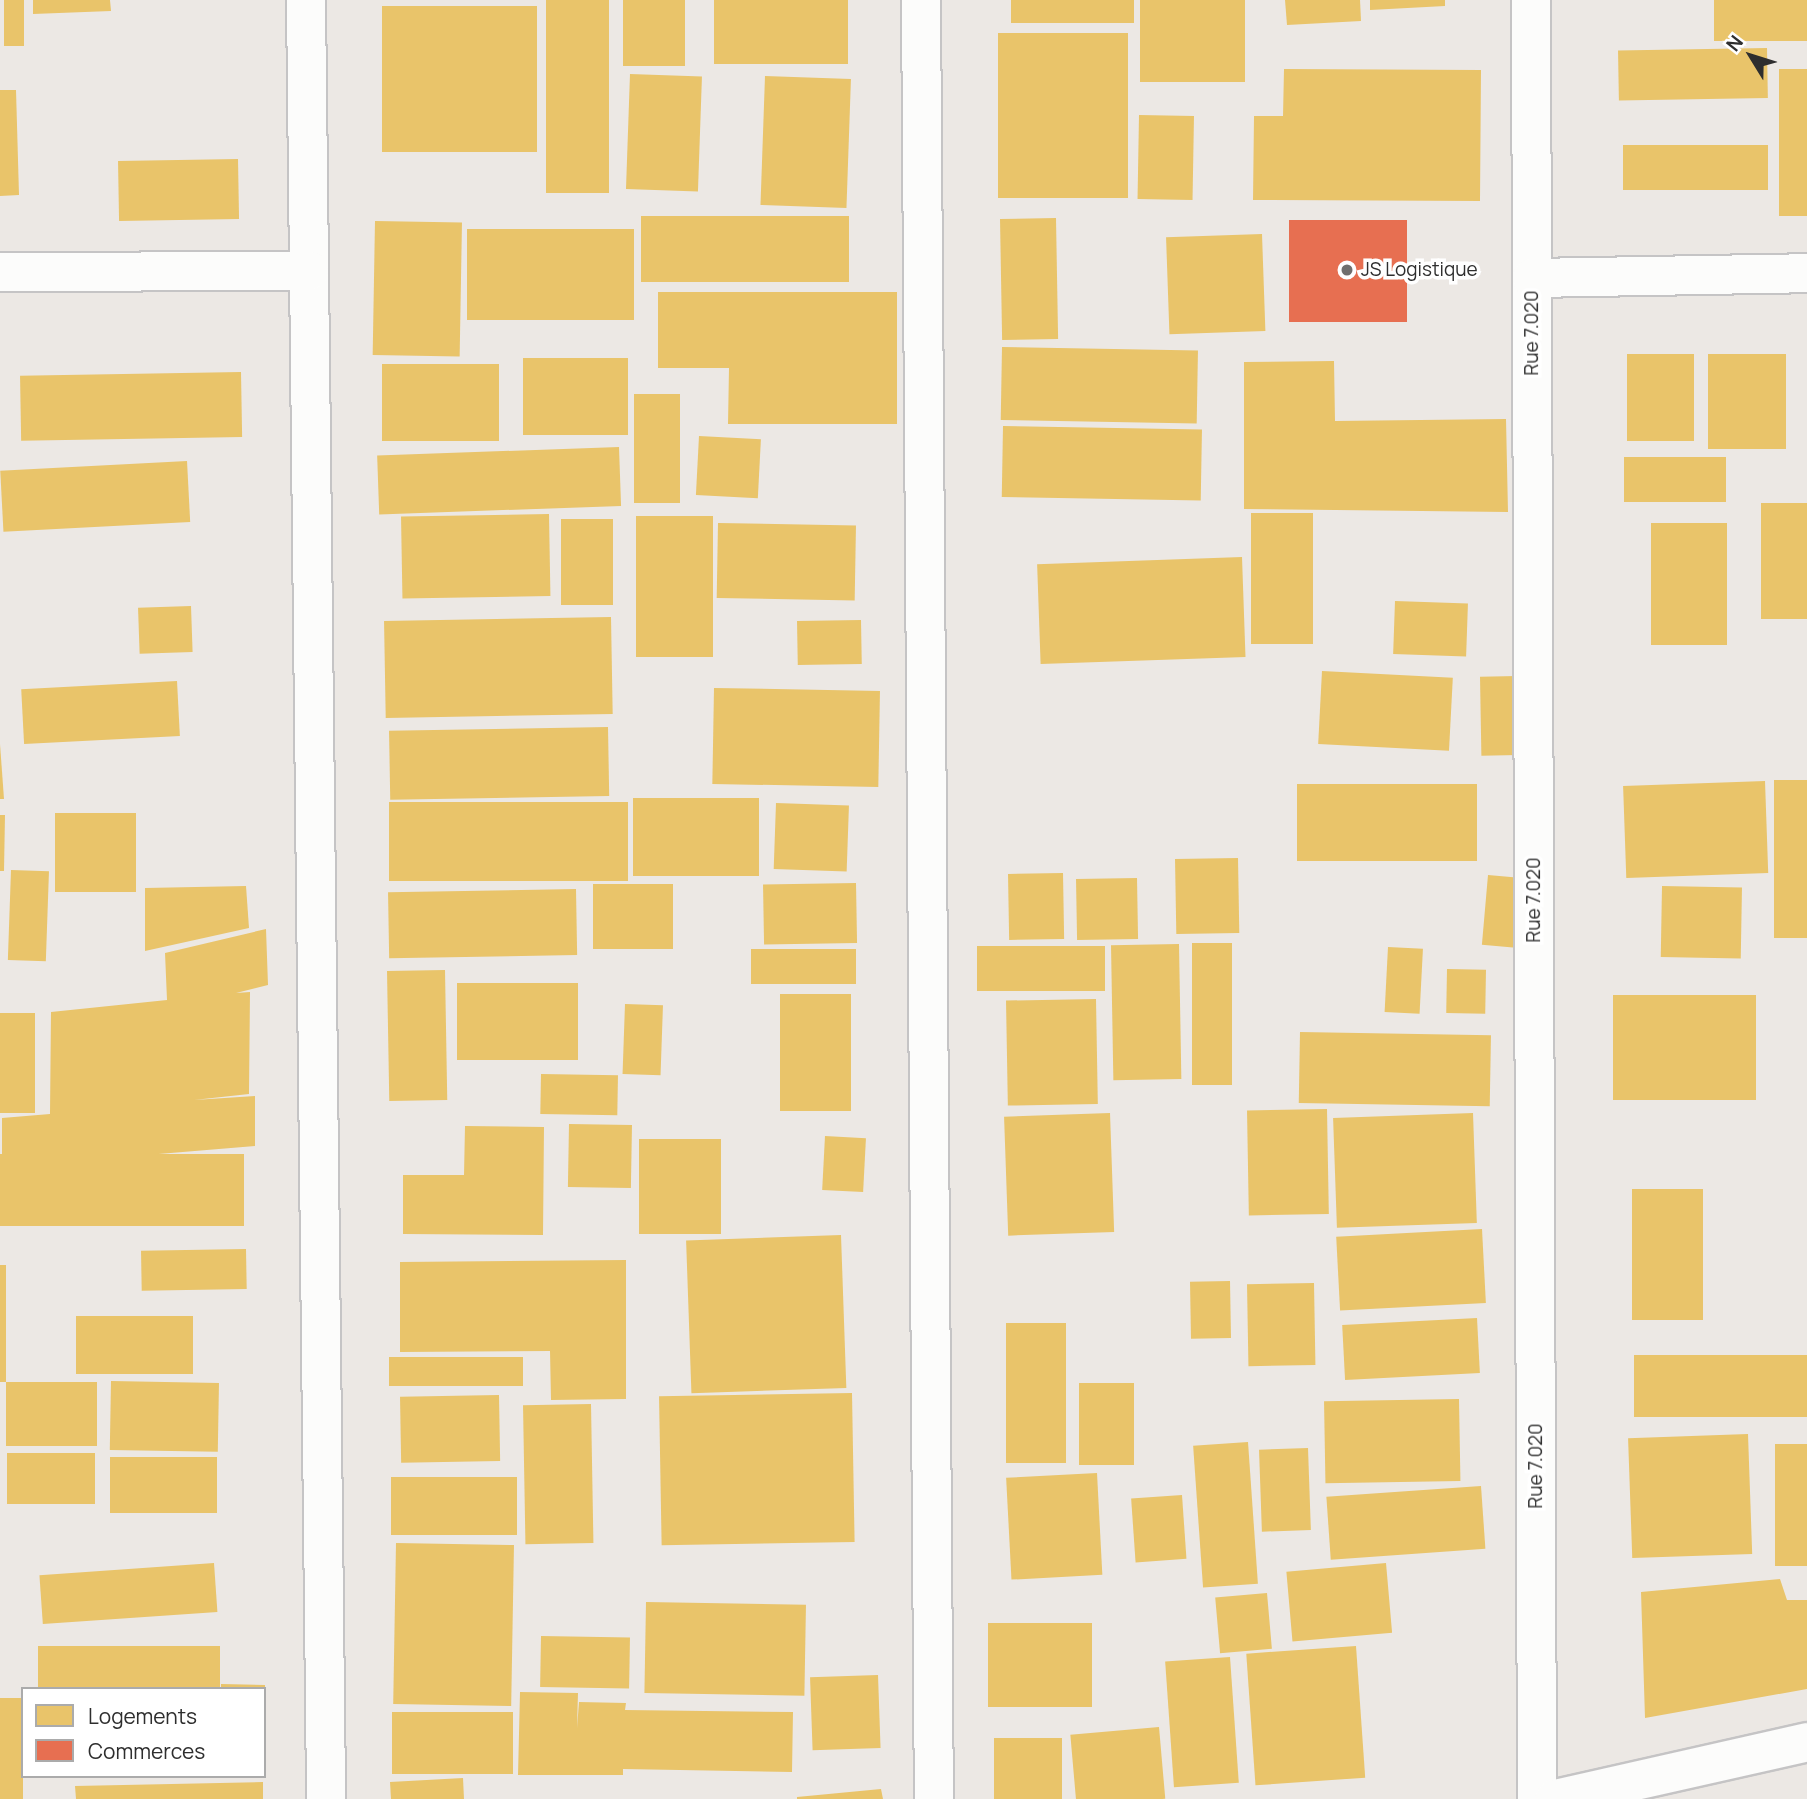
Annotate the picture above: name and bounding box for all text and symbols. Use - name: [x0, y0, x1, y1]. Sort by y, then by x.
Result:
- north arrow: [1716, 21, 1786, 91]
- text: N: [1720, 30, 1749, 56]
- place label: JS Logistique: [1361, 259, 1478, 281]
- marker: JS Logistique: [1339, 262, 1355, 278]
- street label: Rue 7.020: [1521, 290, 1543, 376]
- street label: Rue 7.020: [1523, 857, 1545, 943]
- street label: Rue 7.020: [1525, 1423, 1547, 1509]
- legend: [21, 1687, 266, 1778]
- text: Logements: [88, 1702, 197, 1730]
- text: Commerces: [88, 1737, 205, 1765]

